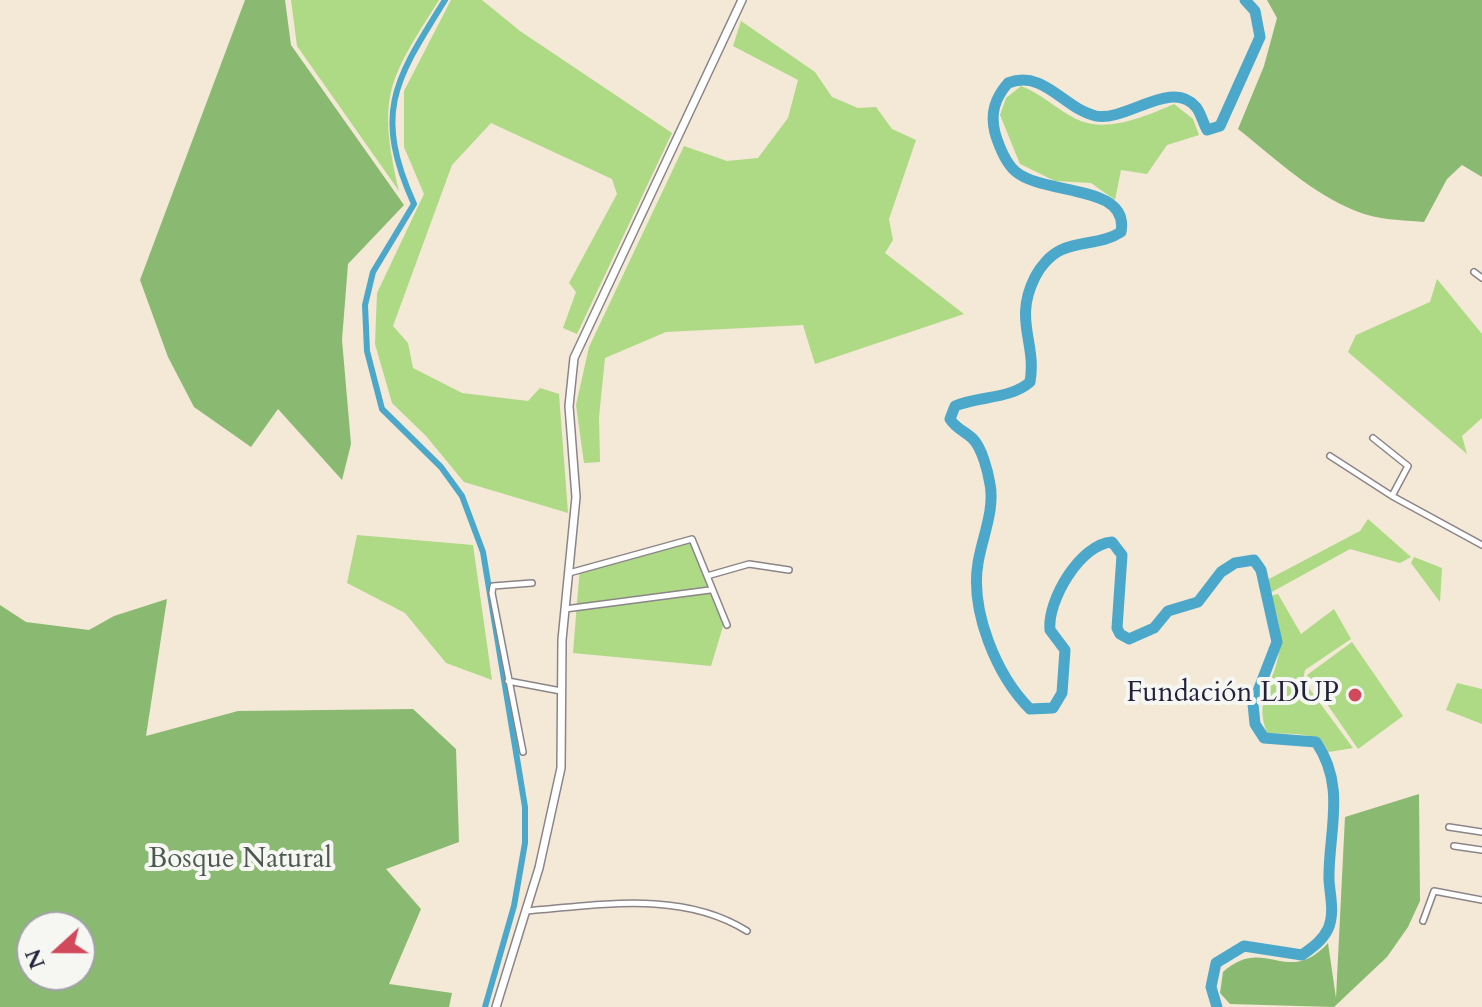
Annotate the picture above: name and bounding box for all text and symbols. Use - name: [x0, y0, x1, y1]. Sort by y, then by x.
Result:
- place label: Fundación LDUP: [1126, 678, 1339, 712]
- marker: Fundación LDUP: [1346, 686, 1364, 704]
- park label: Bosque Natural: [148, 844, 332, 878]
- north arrow: [16, 911, 96, 991]
- text: N: [18, 945, 53, 973]

